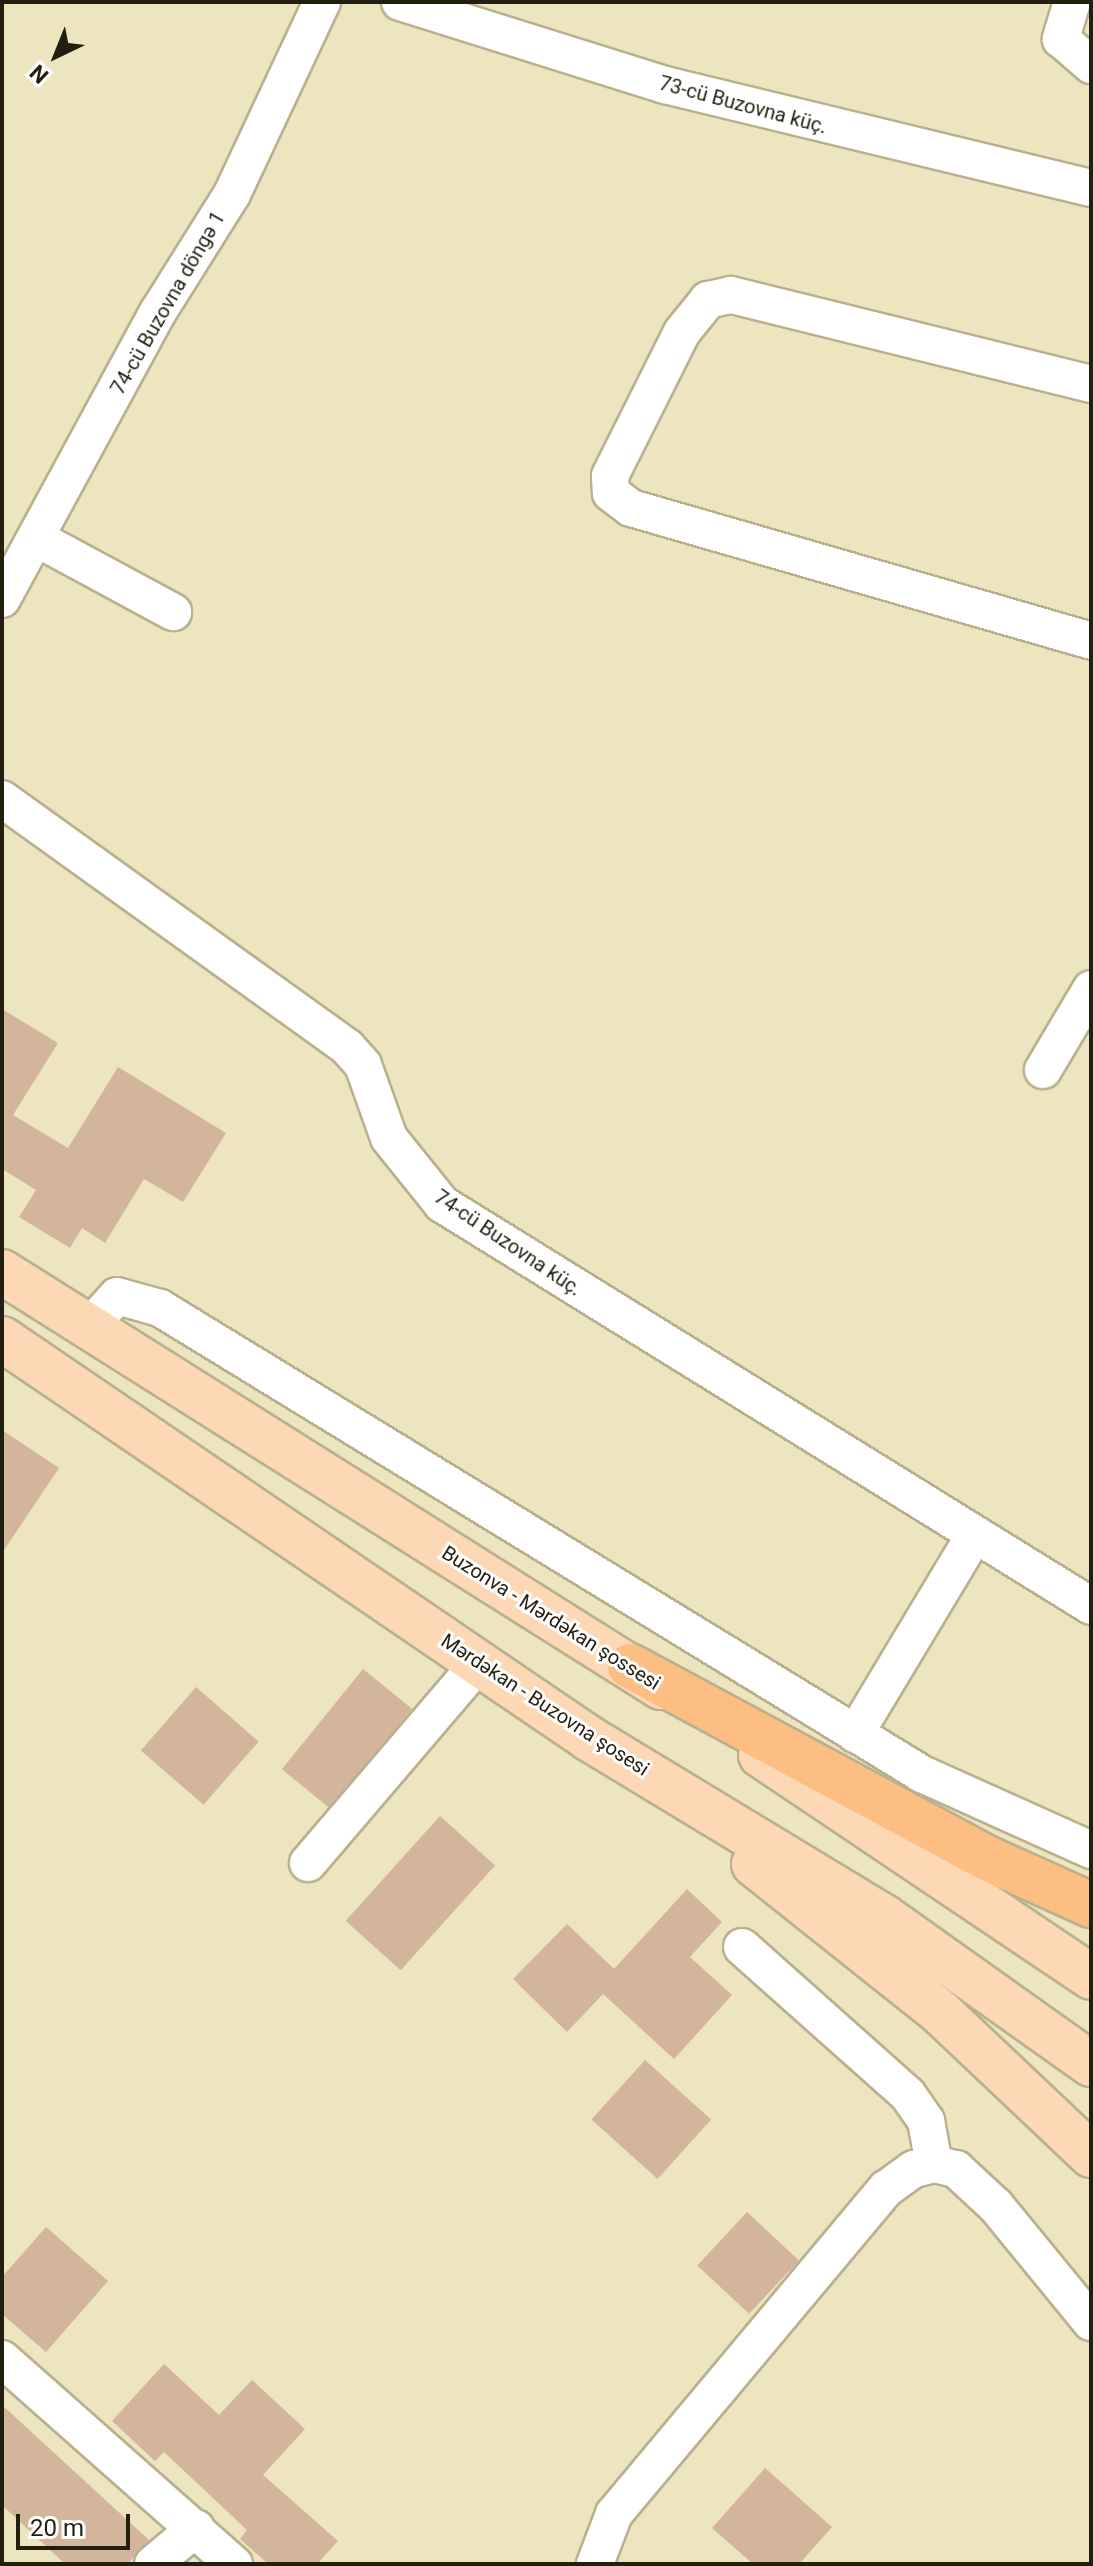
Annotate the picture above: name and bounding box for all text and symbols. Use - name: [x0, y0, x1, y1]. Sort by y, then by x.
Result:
- north arrow: [16, 16, 96, 96]
- text: N: [25, 59, 53, 88]
- street label: 73-cü Buzovna küç.: [657, 71, 829, 139]
- street label: 74-cü Buzovna döngə 1: [106, 207, 230, 399]
- street label: 74-cü Buzovna küç.: [430, 1185, 586, 1301]
- street label: Buzonva - Mərdəkan şossesi: [437, 1541, 665, 1695]
- street label: Mərdəkan - Buzovna şosesi: [437, 1629, 653, 1781]
- scale bar: [20, 2498, 134, 2548]
- text: 20 m: [30, 2514, 84, 2542]

